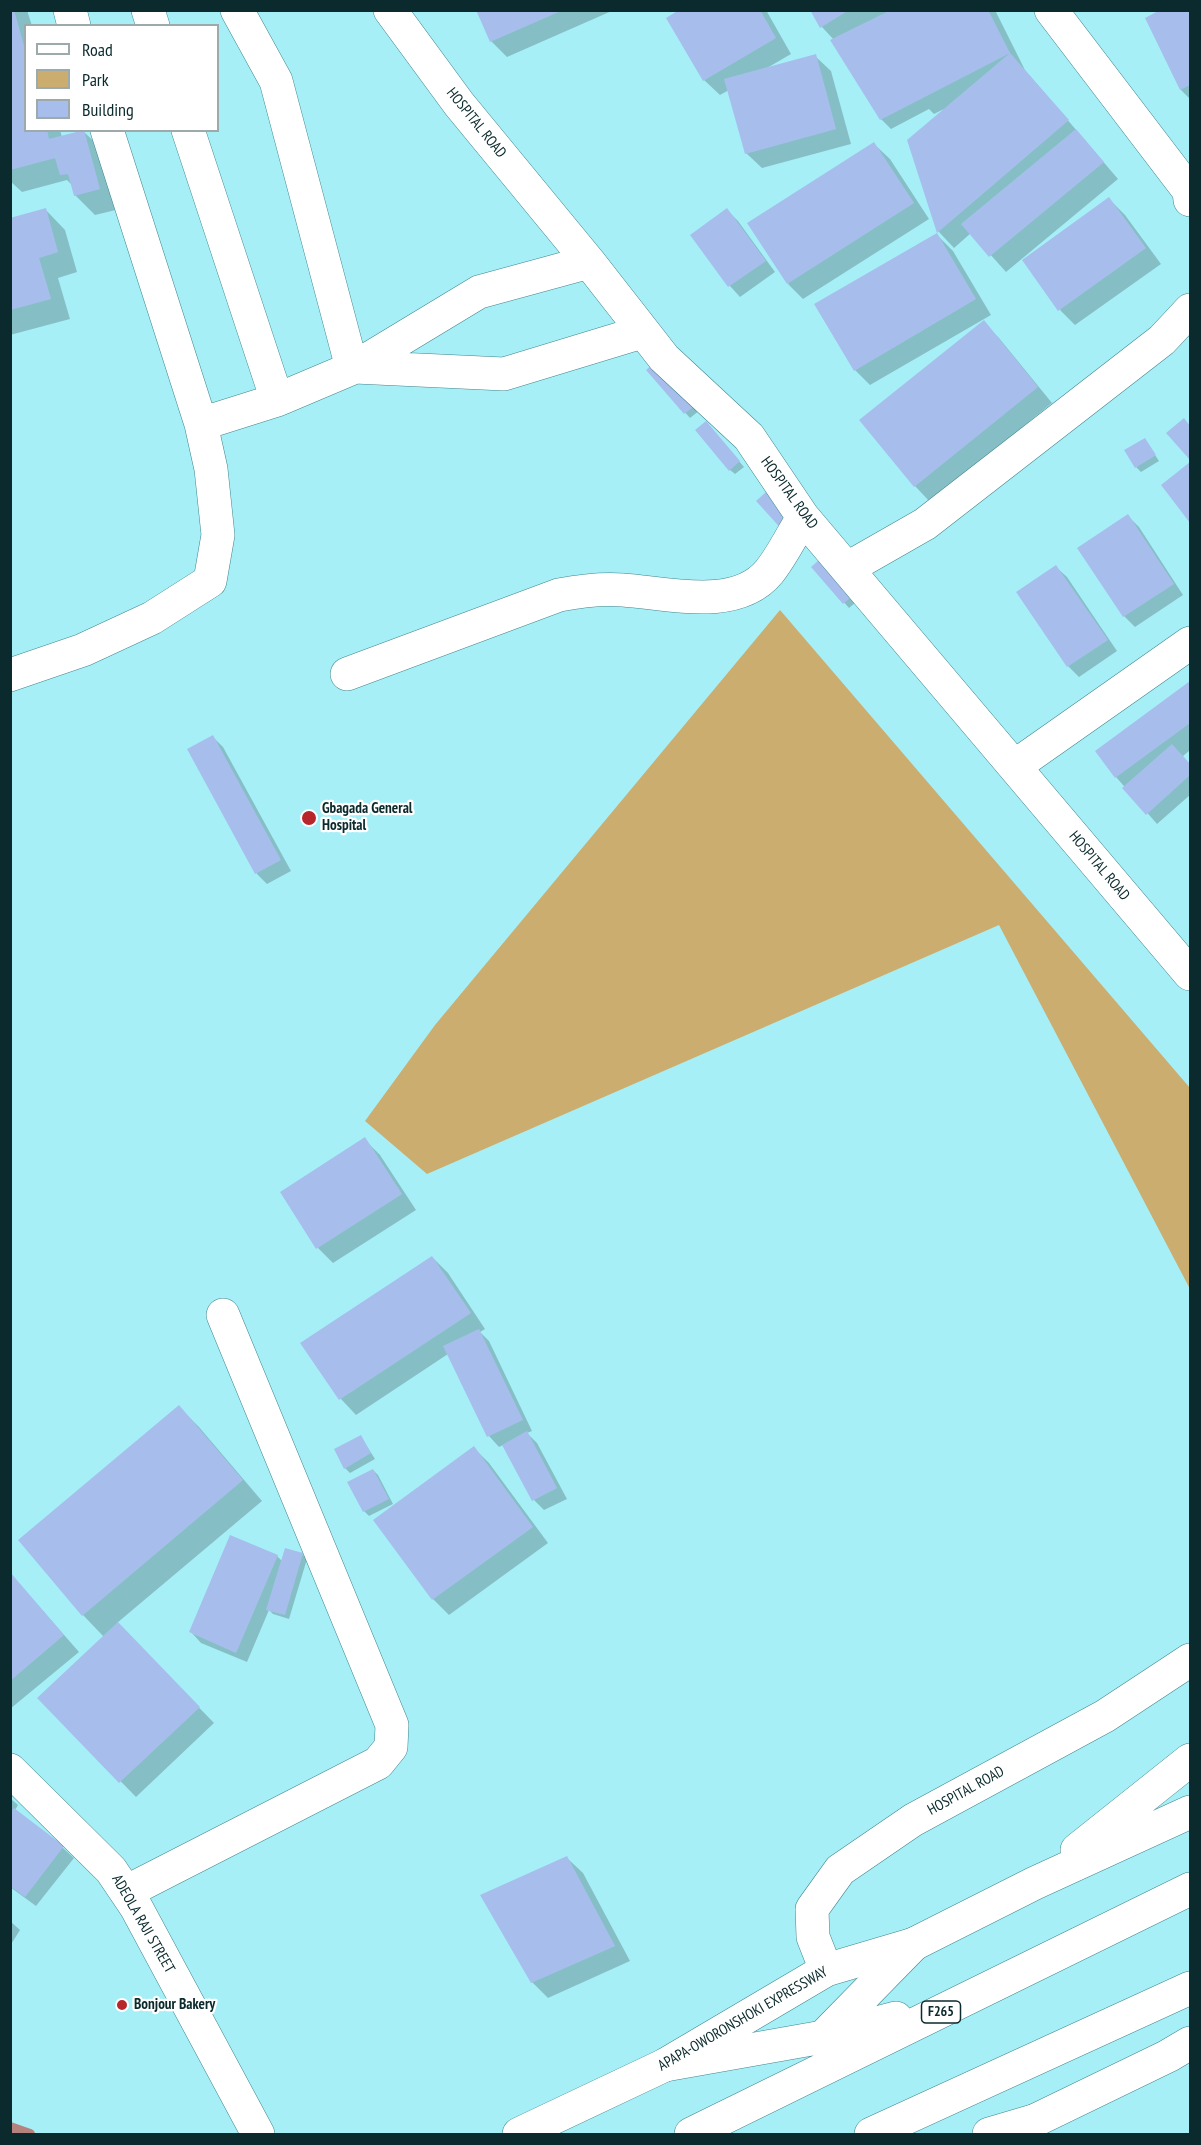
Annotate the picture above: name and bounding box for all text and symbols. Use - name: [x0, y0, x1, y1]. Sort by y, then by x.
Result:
- legend: [24, 24, 219, 132]
- text: Road: [82, 38, 113, 61]
- text: Park: [82, 68, 109, 91]
- street label: HOSPITAL ROAD: [442, 84, 510, 162]
- text: Building: [82, 98, 134, 121]
- street label: HOSPITAL ROAD: [757, 453, 821, 533]
- place label: Gbagada General Hospital: [322, 800, 412, 835]
- marker: Gbagada General Hospital: [300, 809, 318, 827]
- street label: HOSPITAL ROAD: [1065, 828, 1133, 904]
- street label: HOSPITAL ROAD: [924, 1763, 1008, 1819]
- street label: ADEOLA RAJI STREET: [108, 1872, 178, 1976]
- street label: APAPA-OWORONSHOKI EXPRESSWAY: [655, 1963, 831, 2075]
- place label: Bonjour Bakery: [134, 1996, 215, 2014]
- marker: Bonjour Bakery: [115, 1998, 129, 2012]
- road number: F265: [922, 2001, 960, 2023]

